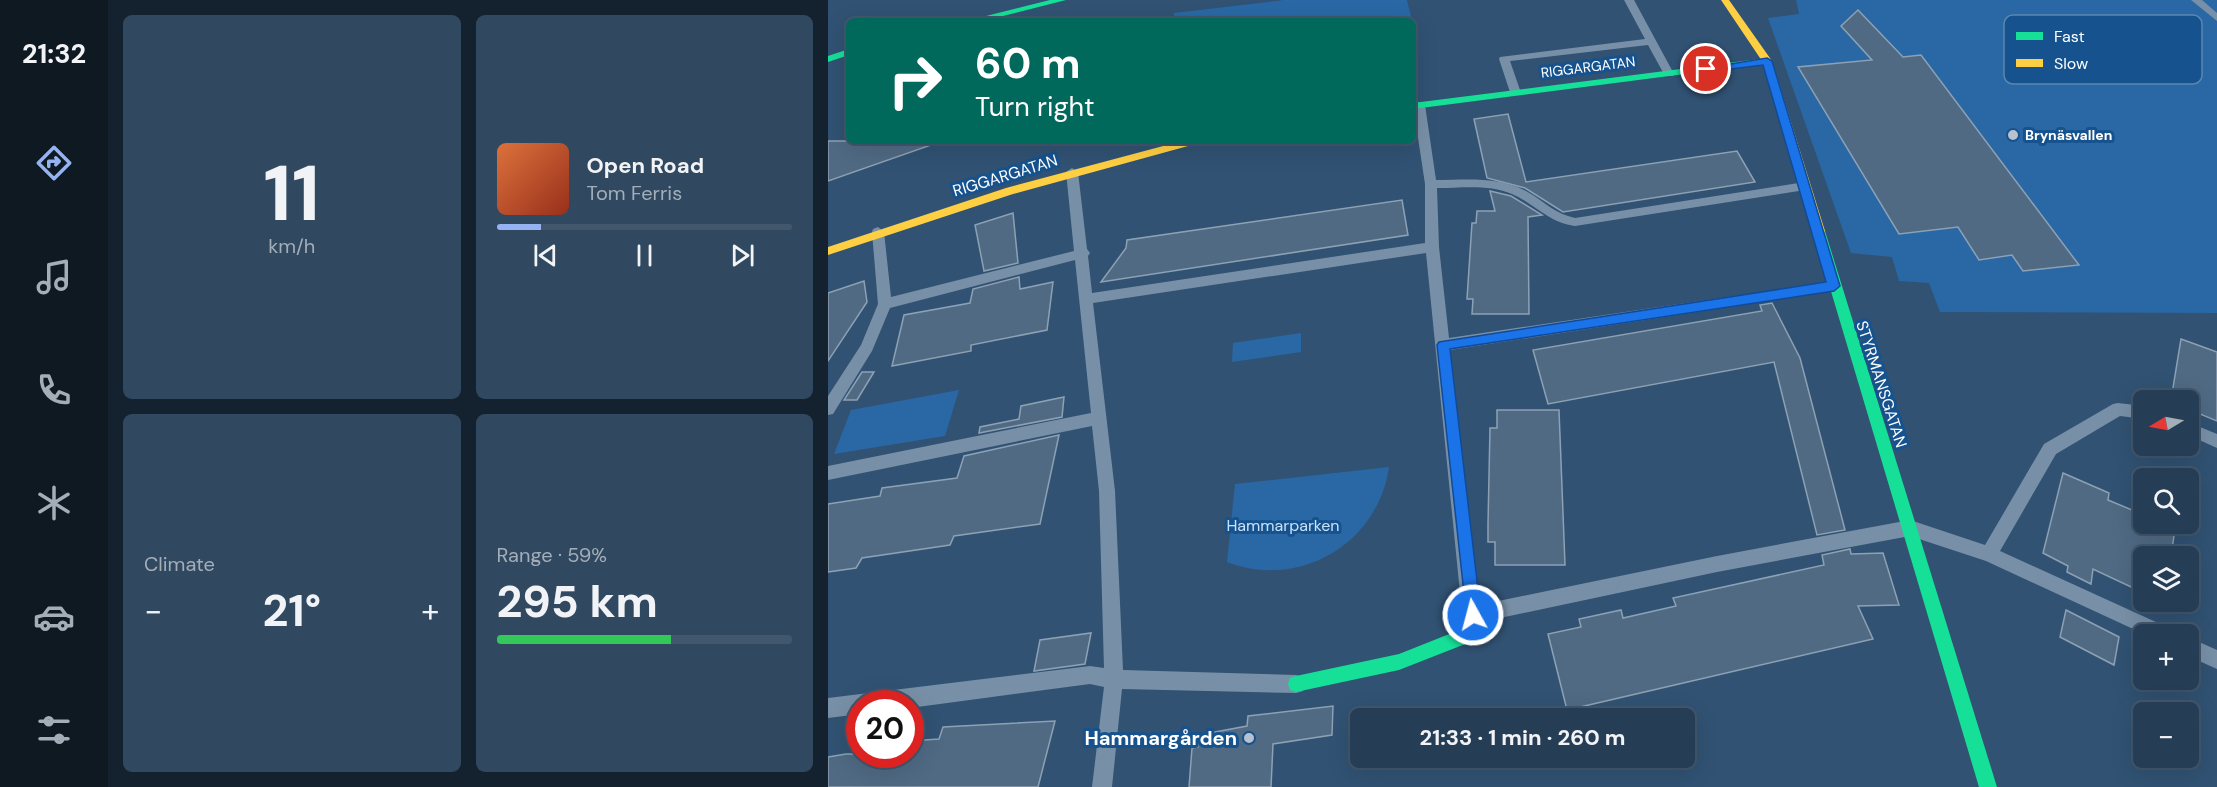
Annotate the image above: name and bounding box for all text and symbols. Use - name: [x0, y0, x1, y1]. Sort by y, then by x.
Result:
- legend: [2004, 15, 2202, 84]
- text: Fast: [2054, 26, 2085, 47]
- text: 21:32: [22, 36, 86, 71]
- text: 60 m: [975, 36, 1081, 91]
- icon: right: [876, 42, 954, 120]
- pin: [1680, 43, 1731, 94]
- street label: RIGGARGATAN: [1540, 52, 1636, 82]
- icon: arrive: [1689, 52, 1722, 85]
- text: Slow: [2054, 53, 2088, 74]
- text: Turn right: [975, 89, 1095, 124]
- place label: Brynäsvallen: [2025, 126, 2112, 144]
- marker: Brynäsvallen: [2006, 128, 2020, 142]
- icon: directions: [33, 142, 75, 184]
- text: 11: [263, 143, 320, 244]
- street label: RIGGARGATAN: [950, 150, 1060, 201]
- text: Open Road: [587, 151, 704, 180]
- text: Tom Ferris: [587, 180, 682, 206]
- text: km/h: [268, 233, 315, 259]
- icon: previous: [529, 239, 562, 272]
- icon: pause: [628, 239, 661, 272]
- icon: next: [726, 239, 759, 272]
- icon: music: [33, 256, 75, 298]
- street label: STYRMANSGATAN: [1851, 318, 1912, 450]
- icon: phone: [33, 369, 75, 411]
- north arrow: [2133, 390, 2199, 456]
- map controls: [2133, 390, 2199, 768]
- button: search: [2133, 468, 2199, 534]
- icon: climate: [33, 482, 75, 524]
- park label: Hammarparken: [1226, 515, 1340, 536]
- text: Range · 59%: [497, 542, 607, 568]
- button: layers: [2133, 546, 2199, 612]
- text: Climate: [144, 551, 215, 577]
- text: 295 km: [497, 572, 658, 631]
- text: 21°: [262, 581, 321, 640]
- position arrow: [1441, 583, 1505, 647]
- text: −: [144, 589, 162, 632]
- text: +: [421, 589, 440, 632]
- icon: car: [33, 596, 75, 638]
- button: +: [2133, 624, 2199, 690]
- speed limit sign: 20: [846, 690, 924, 768]
- button: −: [2133, 702, 2199, 768]
- icon: filters: [33, 709, 75, 751]
- text: 21:33 · 1 min · 260 m: [1419, 723, 1626, 752]
- place label: Hammargården: [1085, 725, 1237, 751]
- marker: Hammargården: [1242, 731, 1256, 745]

